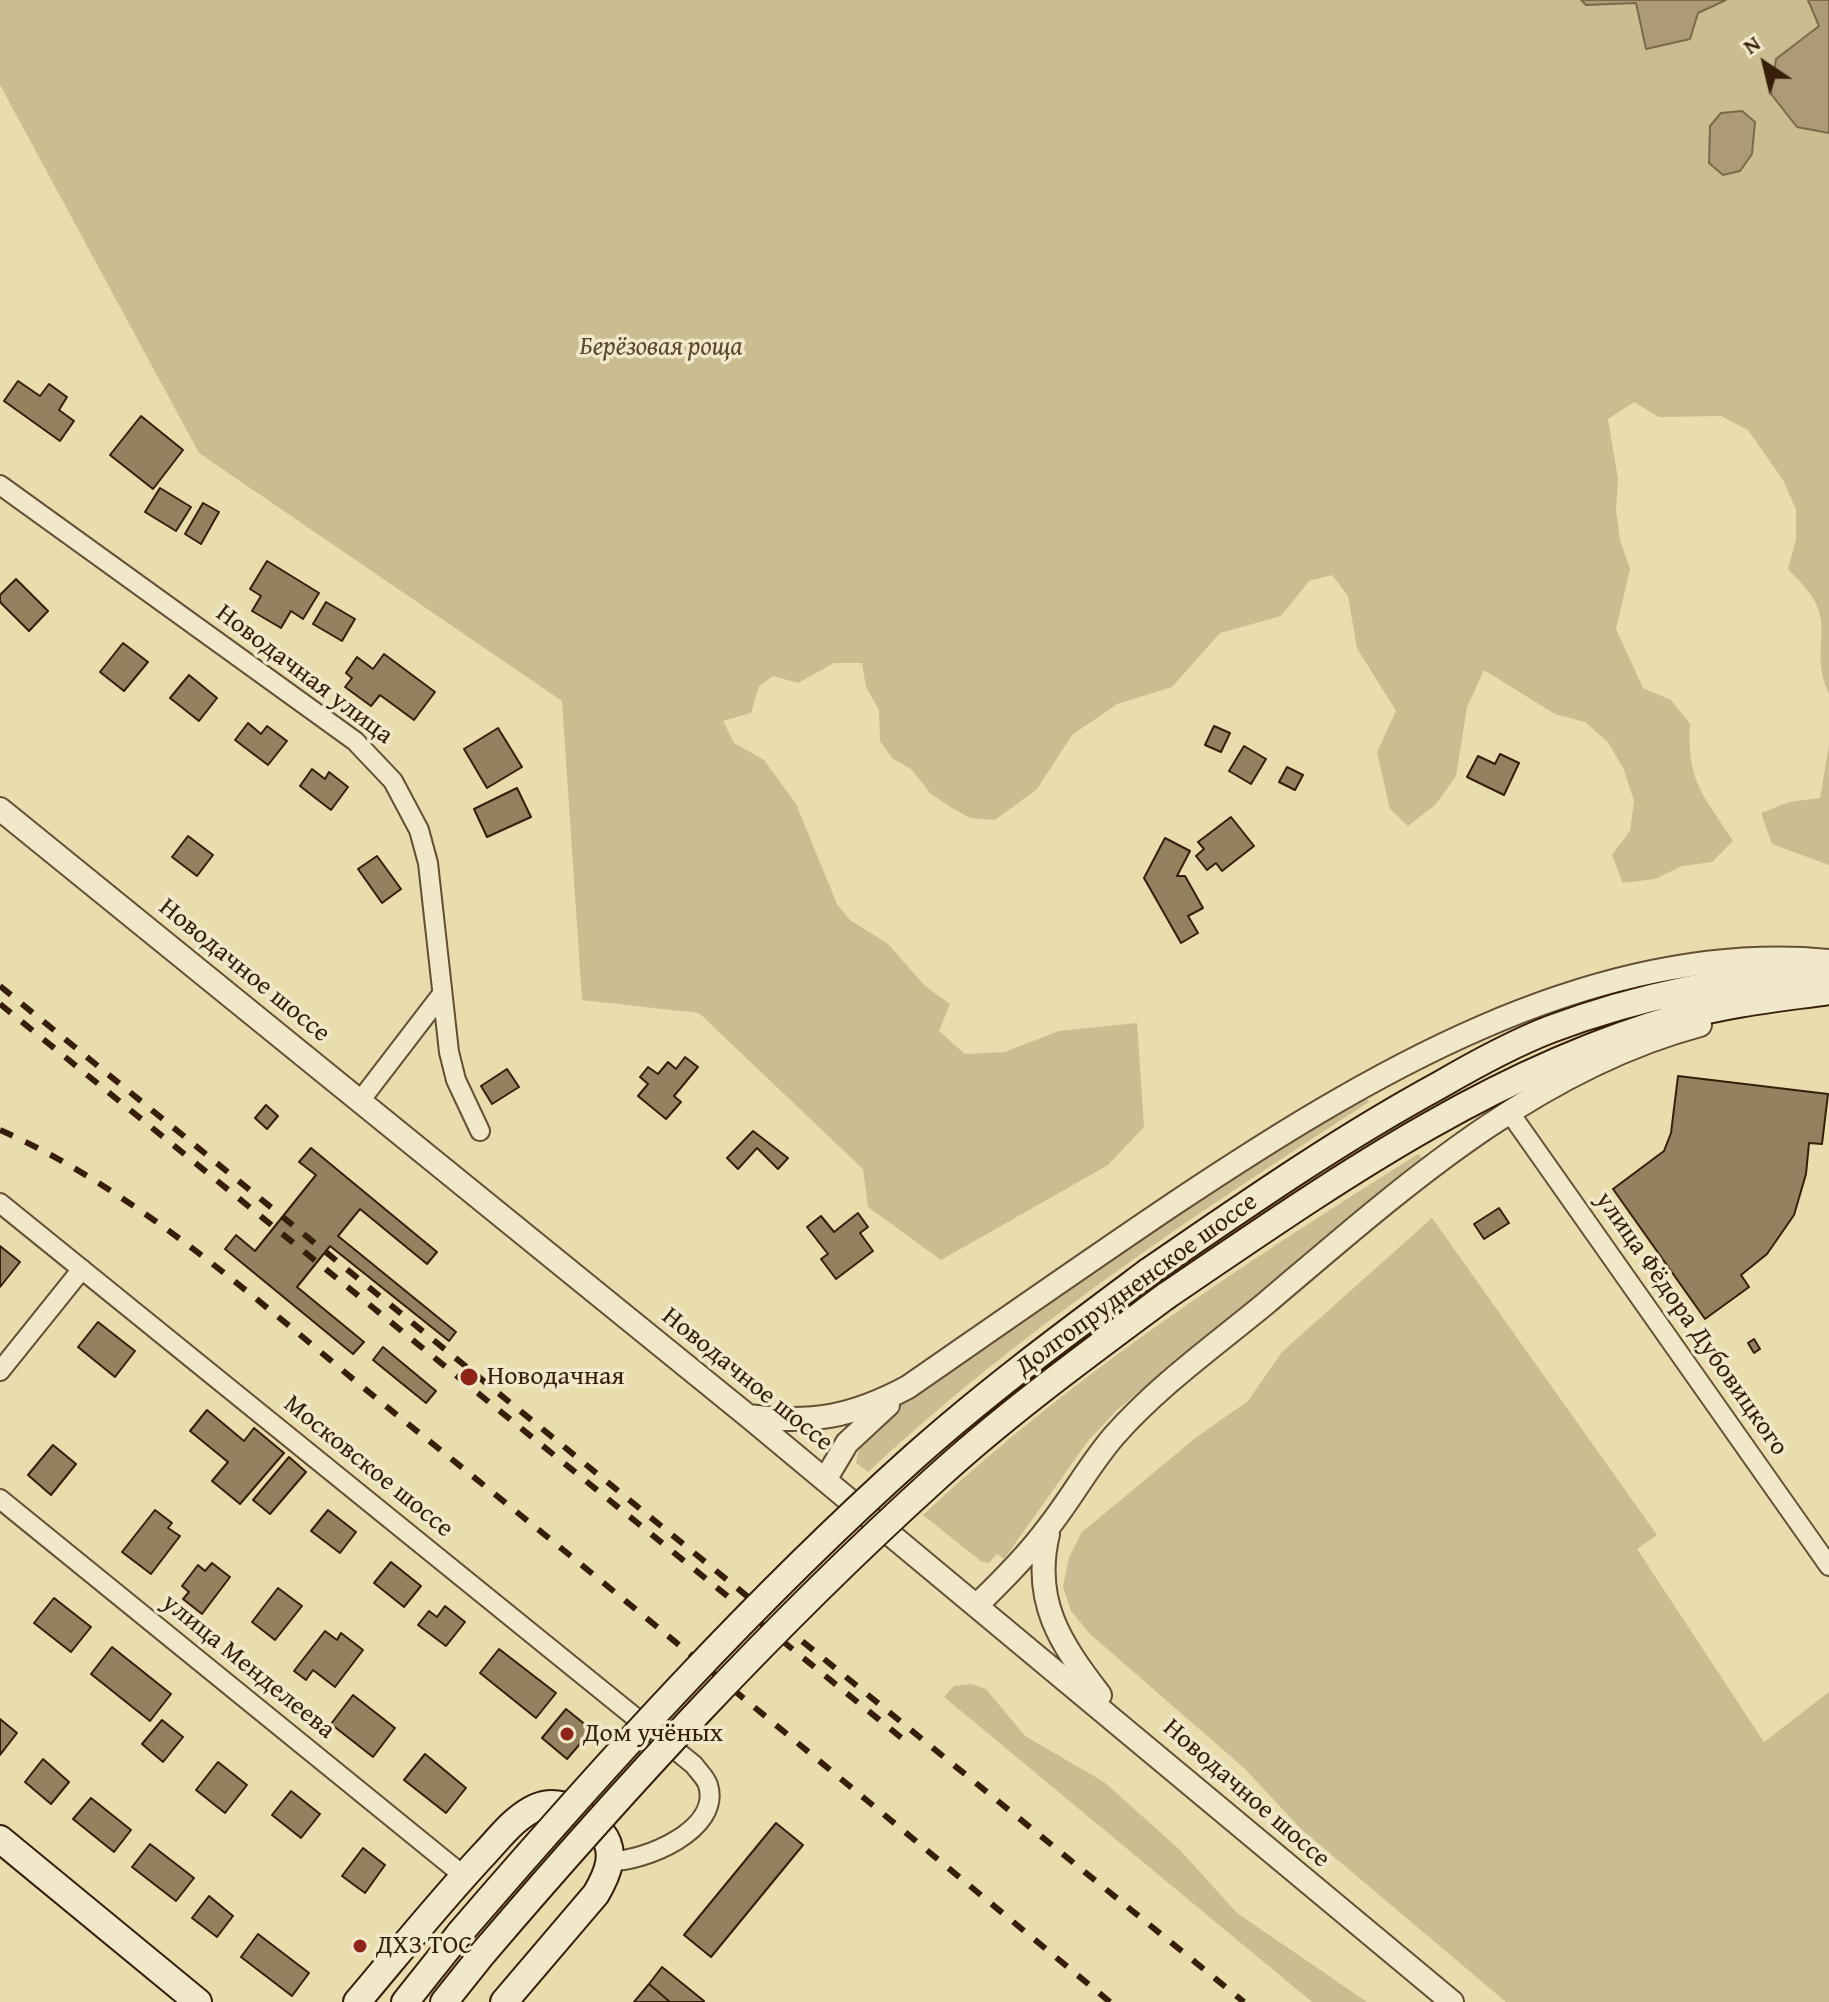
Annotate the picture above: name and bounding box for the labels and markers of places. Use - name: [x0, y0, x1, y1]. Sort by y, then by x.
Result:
- place label: Новодачная: [487, 1361, 625, 1393]
- marker: Новодачная: [458, 1366, 480, 1388]
- place label: Дом учёных: [583, 1718, 723, 1750]
- marker: Дом учёных: [558, 1725, 576, 1743]
- place label: ДХЗ ТОС: [376, 1930, 472, 1962]
- marker: ДХЗ ТОС: [351, 1937, 369, 1955]

